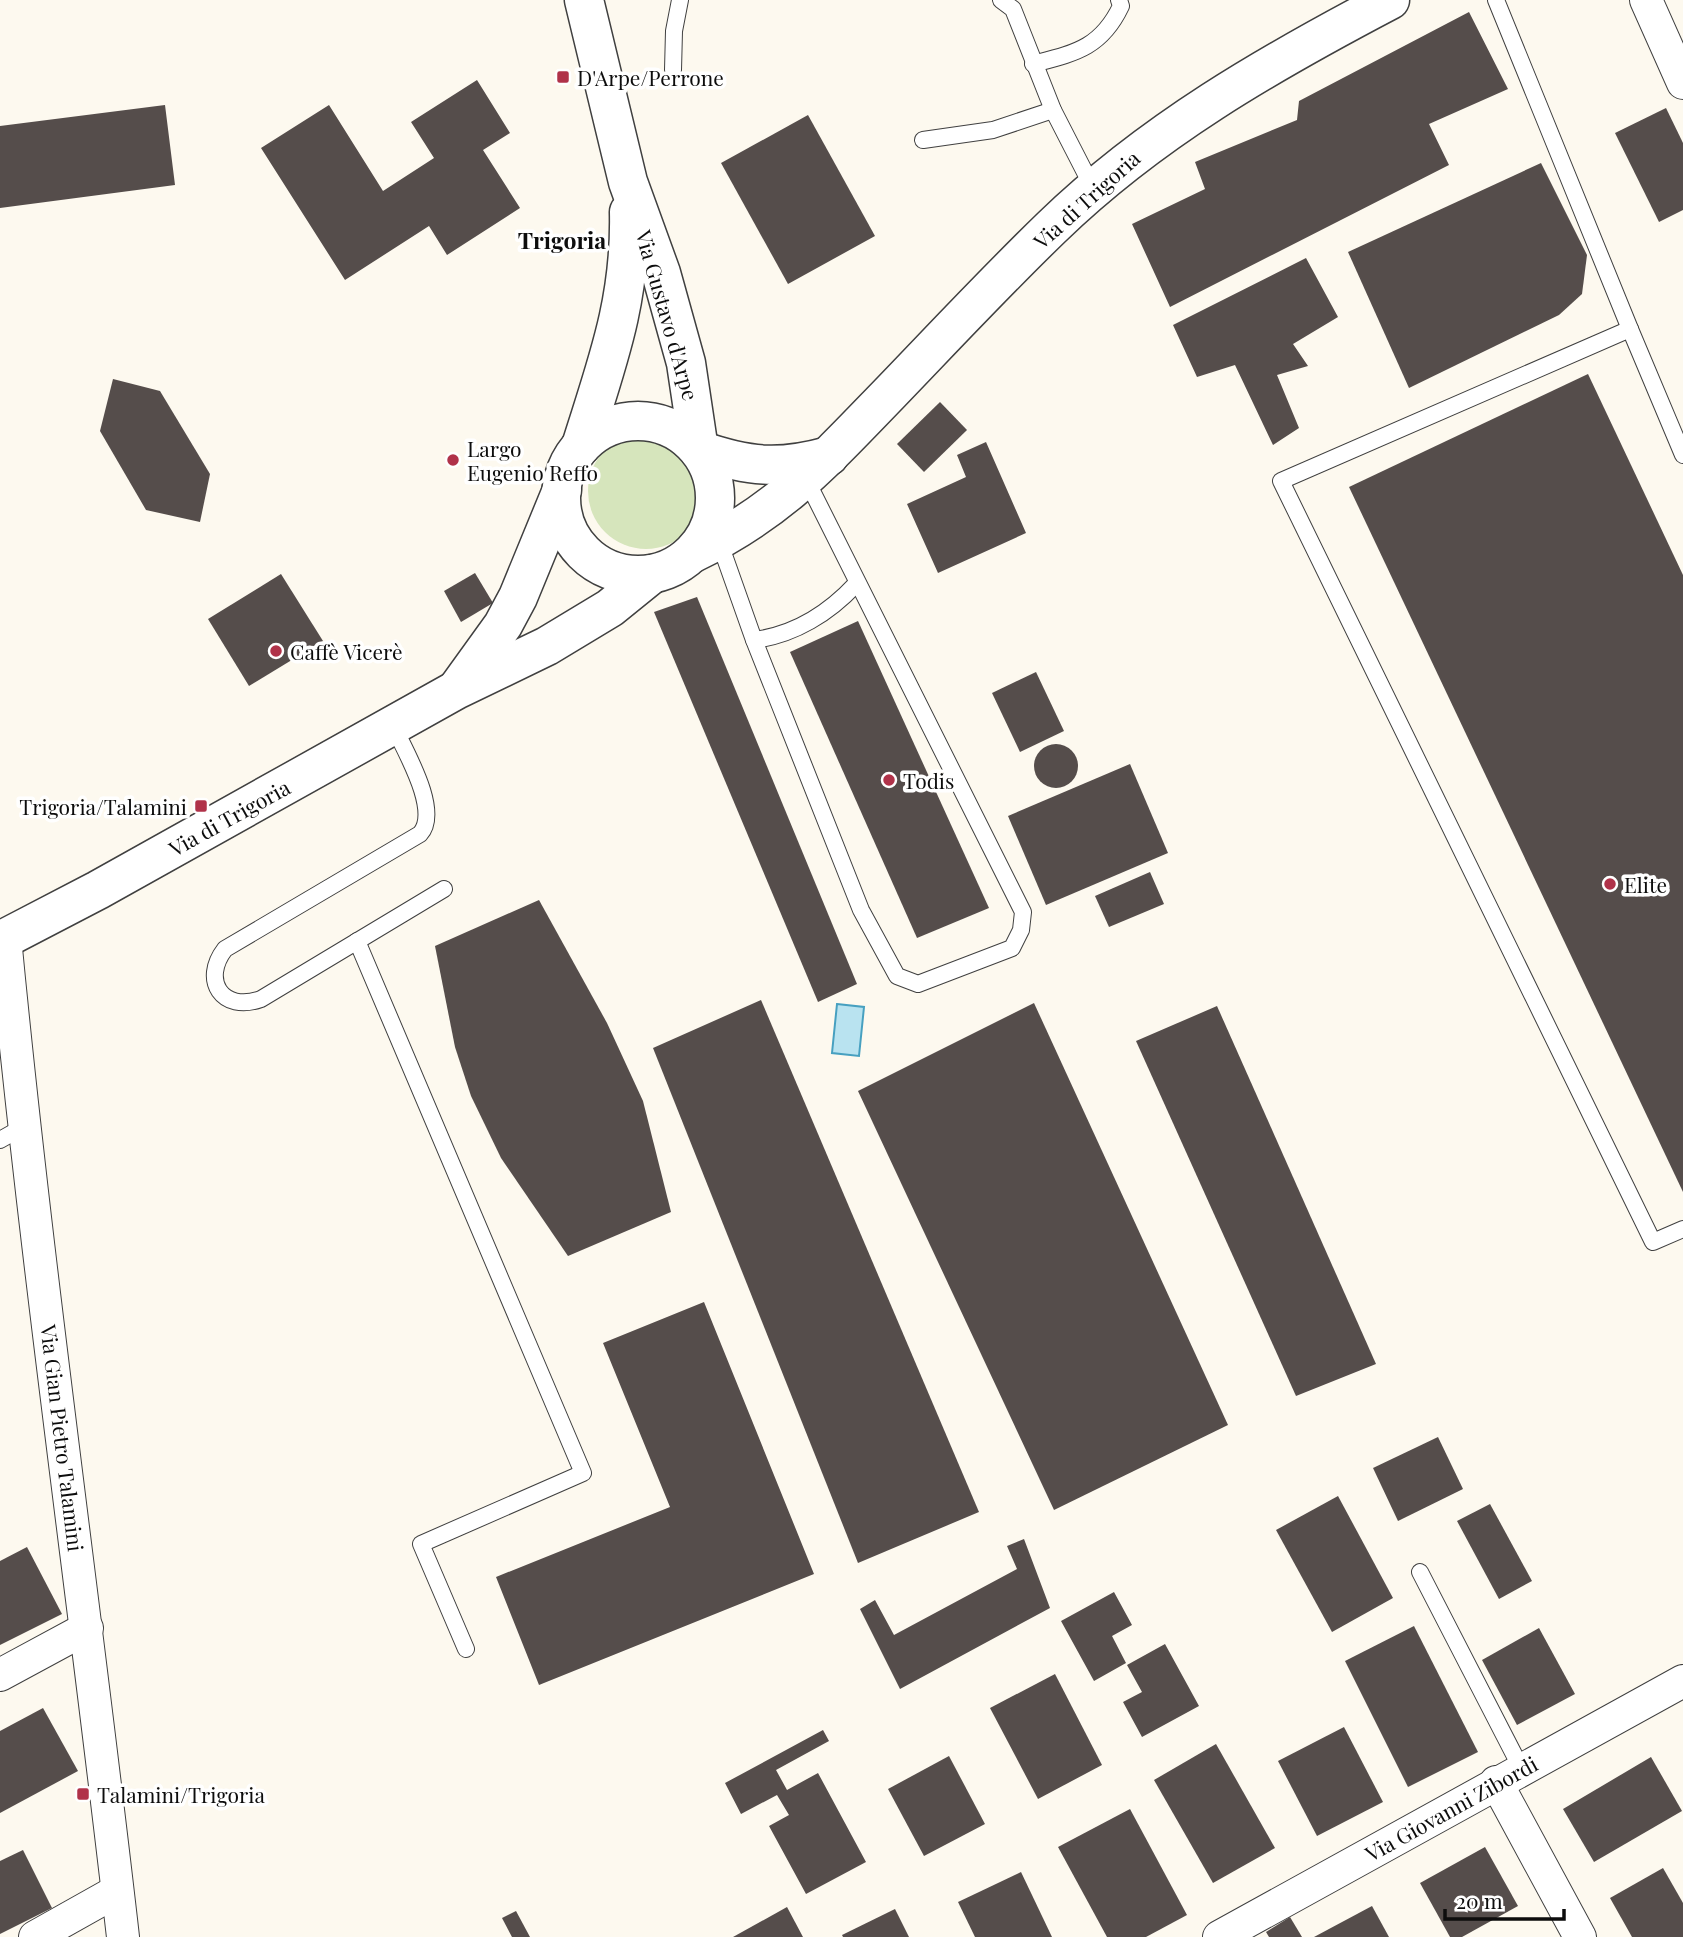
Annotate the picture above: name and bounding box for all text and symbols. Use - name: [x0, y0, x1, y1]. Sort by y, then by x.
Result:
- place label: D'Arpe/Perrone: [577, 63, 724, 91]
- marker: D'Arpe/Perrone: [555, 69, 571, 85]
- street label: Via di Trigoria: [1026, 143, 1146, 255]
- district label: Trigoria: [518, 224, 606, 255]
- street label: Via Gustavo d'Arpe: [630, 226, 706, 403]
- place label: Largo Eugenio Reffo: [467, 434, 598, 486]
- marker: Largo Eugenio Reffo: [445, 452, 461, 468]
- place label: Caffè Vicerè: [290, 637, 403, 665]
- marker: Caffè Vicerè: [268, 643, 284, 659]
- place label: Todis: [903, 766, 954, 794]
- street label: Via di Trigoria: [163, 772, 295, 862]
- marker: Todis: [881, 772, 897, 788]
- place label: Trigoria/Talamini: [19, 792, 187, 820]
- marker: Trigoria/Talamini: [193, 798, 209, 814]
- place label: Elite: [1624, 870, 1667, 898]
- marker: Elite: [1602, 876, 1618, 892]
- street label: Via Gian Pietro Talamini: [35, 1322, 91, 1553]
- street label: Via Giovanni Zibordi: [1359, 1749, 1542, 1867]
- place label: Talamini/Trigoria: [97, 1780, 265, 1808]
- marker: Talamini/Trigoria: [75, 1786, 91, 1802]
- scale bar: [1445, 1878, 1564, 1922]
- text: 20 m: [1456, 1886, 1503, 1914]

